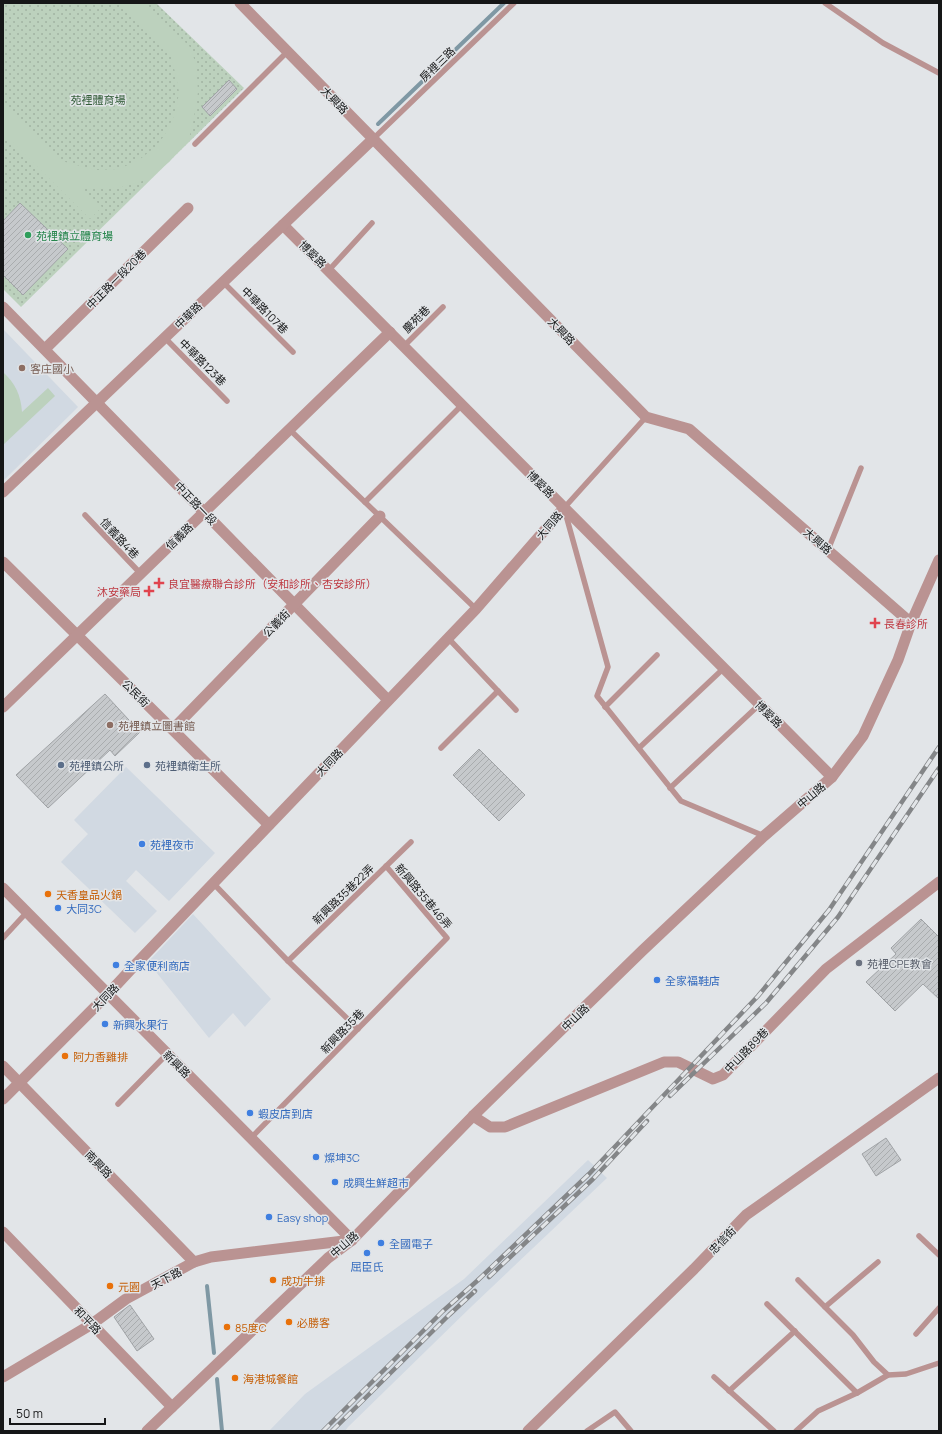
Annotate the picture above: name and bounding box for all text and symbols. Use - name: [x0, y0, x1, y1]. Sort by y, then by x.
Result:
- street label: 房裡三路: [416, 43, 458, 85]
- street label: 大興路: [318, 83, 352, 117]
- park label: 苑裡體育場: [71, 92, 126, 107]
- place label: 苑裡鎮立體育場: [36, 228, 113, 243]
- marker: 苑裡鎮立體育場: [23, 230, 33, 240]
- street label: 博愛路: [296, 237, 330, 271]
- street label: 中正路一段20巷: [83, 246, 149, 312]
- street label: 中華路107巷: [238, 283, 292, 337]
- street label: 中華路: [171, 298, 205, 332]
- street label: 慶苑巷: [399, 302, 433, 336]
- street label: 大興路: [545, 314, 579, 348]
- street label: 中華路123巷: [176, 335, 230, 389]
- place label: 客庄國小: [30, 361, 74, 376]
- marker: 客庄國小: [17, 363, 27, 373]
- street label: 博愛路: [524, 467, 558, 501]
- street label: 中正路一段: [172, 478, 220, 528]
- street label: 大同路: [533, 508, 565, 542]
- street label: 信義路4巷: [97, 514, 143, 562]
- street label: 信義路: [162, 519, 196, 553]
- street label: 大興路: [801, 525, 835, 557]
- place label: 良宜醫療聯合診所（安和診所、杏安診所）: [168, 576, 377, 591]
- marker: 良宜醫療聯合診所（安和診所、杏安診所）: [153, 577, 165, 589]
- place label: 沐安藥局: [97, 584, 141, 599]
- marker: 沐安藥局: [144, 586, 154, 596]
- street label: 公義街: [259, 606, 293, 640]
- place label: 長春診所: [884, 616, 928, 631]
- marker: 長春診所: [869, 617, 881, 629]
- street label: 公民街: [119, 676, 153, 710]
- street label: 博愛路: [752, 697, 786, 731]
- place label: 苑裡鎮立圖書館: [118, 718, 195, 733]
- marker: 苑裡鎮立圖書館: [105, 720, 115, 730]
- street label: 大同路: [312, 745, 346, 779]
- place label: 苑裡鎮公所: [69, 758, 124, 773]
- place label: 苑裡鎮衛生所: [155, 758, 221, 773]
- marker: 苑裡鎮公所: [56, 760, 66, 770]
- marker: 苑裡鎮衛生所: [142, 760, 152, 770]
- street label: 中山路: [794, 779, 828, 811]
- place label: 苑裡夜市: [150, 837, 194, 852]
- marker: 苑裡夜市: [137, 839, 147, 849]
- street label: 新興路35巷46弄: [392, 860, 456, 932]
- street label: 新興路35巷22弄: [309, 861, 377, 927]
- place label: 天香皇品火鍋: [56, 887, 122, 902]
- marker: 天香皇品火鍋: [43, 889, 53, 899]
- place label: 大同3C: [66, 901, 102, 916]
- marker: 大同3C: [53, 903, 63, 913]
- place label: 苑裡CPE教會: [867, 956, 932, 971]
- place label: 全家便利商店: [124, 958, 190, 973]
- marker: 苑裡CPE教會: [854, 958, 864, 968]
- marker: 全家便利商店: [111, 960, 121, 970]
- place label: 全家福鞋店: [665, 973, 720, 988]
- marker: 全家福鞋店: [652, 975, 662, 985]
- street label: 大同路: [88, 980, 122, 1014]
- street label: 中山路: [558, 1000, 592, 1034]
- street label: 新興路35巷: [317, 1005, 367, 1057]
- place label: 新興水果行: [113, 1017, 168, 1032]
- marker: 新興水果行: [100, 1019, 110, 1029]
- street label: 中山路89巷: [721, 1024, 771, 1076]
- street label: 新興路: [160, 1047, 194, 1081]
- place label: 阿力香雞排: [73, 1049, 128, 1064]
- marker: 阿力香雞排: [60, 1051, 70, 1061]
- place label: 蝦皮店到店: [258, 1106, 313, 1121]
- marker: 蝦皮店到店: [245, 1108, 255, 1118]
- street label: 南興路: [82, 1147, 116, 1181]
- place label: 燦坤3C: [324, 1150, 360, 1165]
- marker: 燦坤3C: [311, 1152, 321, 1162]
- place label: 成興生鮮超市: [343, 1175, 409, 1190]
- marker: 成興生鮮超市: [330, 1177, 340, 1187]
- place label: Easy shop: [277, 1210, 329, 1225]
- marker: Easy shop: [264, 1212, 274, 1222]
- street label: 忠信街: [705, 1223, 739, 1257]
- street label: 中山路: [327, 1228, 361, 1260]
- place label: 全國電子: [389, 1236, 433, 1251]
- marker: 全國電子: [376, 1238, 386, 1248]
- marker: 屈臣氏: [362, 1248, 372, 1258]
- place label: 屈臣氏: [351, 1259, 384, 1274]
- street label: 天下路: [148, 1264, 184, 1292]
- place label: 成功牛排: [281, 1273, 325, 1288]
- marker: 成功牛排: [268, 1275, 278, 1285]
- place label: 元園: [118, 1279, 140, 1294]
- marker: 元園: [105, 1281, 115, 1291]
- street label: 和平路: [71, 1303, 105, 1337]
- place label: 必勝客: [297, 1315, 330, 1330]
- marker: 必勝客: [284, 1317, 294, 1327]
- place label: 85度C: [235, 1320, 267, 1335]
- marker: 85度C: [222, 1322, 232, 1332]
- place label: 海港城餐館: [243, 1371, 298, 1386]
- marker: 海港城餐館: [230, 1373, 240, 1383]
- scale bar: [10, 1400, 105, 1426]
- text: 50 m: [16, 1405, 43, 1422]

